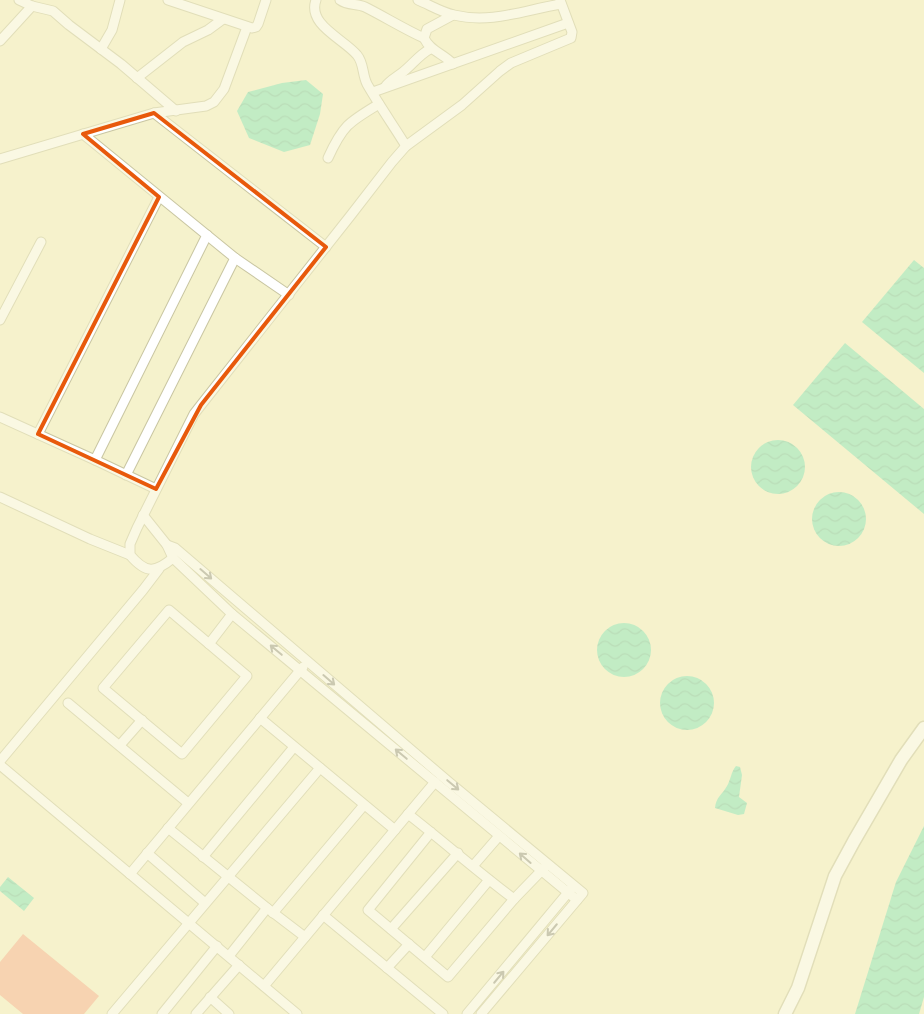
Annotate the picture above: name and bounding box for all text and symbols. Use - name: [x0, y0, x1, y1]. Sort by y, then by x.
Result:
- one-way arrow: [199, 569, 212, 580]
- one-way arrow: [269, 645, 282, 656]
- one-way arrow: [323, 675, 336, 686]
- one-way arrow: [394, 749, 407, 760]
- one-way arrow: [446, 780, 459, 791]
- one-way arrow: [519, 853, 532, 864]
- one-way arrow: [546, 923, 557, 936]
- one-way arrow: [493, 970, 504, 983]

